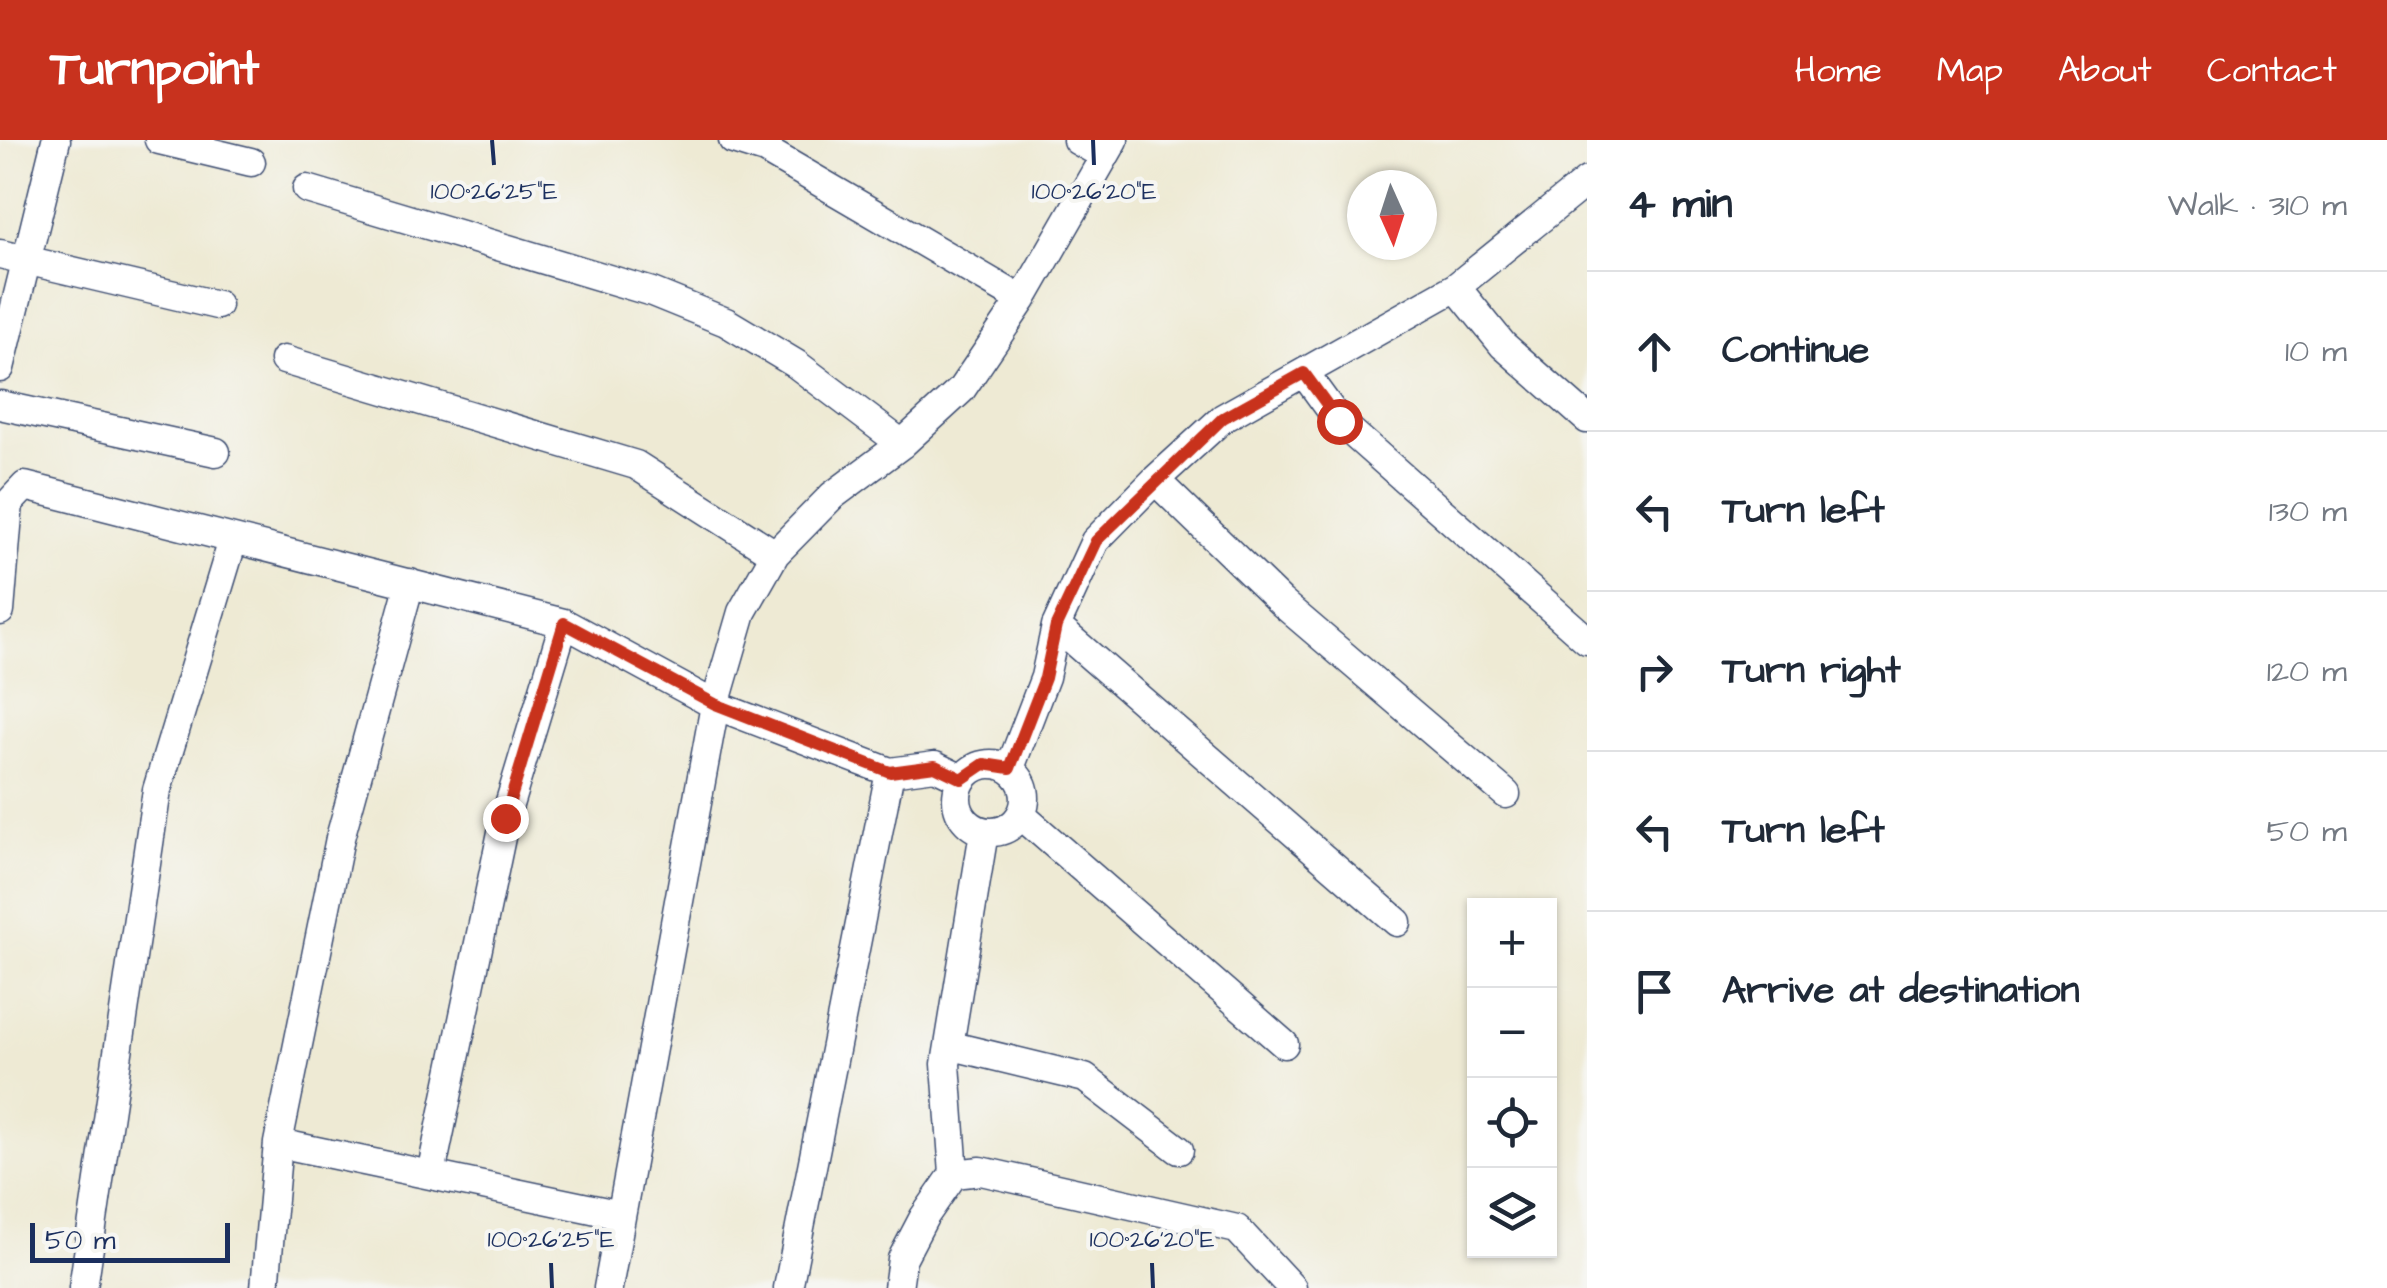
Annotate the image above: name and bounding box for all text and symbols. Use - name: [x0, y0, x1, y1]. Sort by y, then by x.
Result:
- text: Turnpoint: [50, 37, 259, 103]
- text: Home: [1795, 46, 1882, 95]
- text: Map: [1937, 46, 2003, 95]
- text: About: [2058, 46, 2152, 95]
- text: Contact: [2207, 46, 2337, 95]
- north arrow: [1347, 170, 1437, 260]
- text: 100°26'25"E: [431, 174, 558, 209]
- text: 100°26'20"E: [1031, 174, 1157, 209]
- text: 4 min: [1627, 176, 1732, 234]
- text: Walk · 310 m: [2168, 183, 2347, 228]
- icon: ahead: [1627, 324, 1682, 379]
- text: Continue: [1722, 325, 1869, 377]
- text: 10 m: [2285, 329, 2347, 374]
- route start: [1317, 399, 1363, 445]
- icon: left: [1627, 484, 1682, 539]
- text: Turn left: [1722, 485, 1885, 537]
- text: 130 m: [2269, 489, 2347, 534]
- icon: right: [1627, 644, 1682, 699]
- text: Turn right: [1722, 645, 1901, 697]
- text: 120 m: [2267, 649, 2347, 694]
- route end: [483, 796, 529, 842]
- icon: left: [1627, 804, 1682, 859]
- text: Turn left: [1722, 805, 1885, 857]
- text: 50 m: [2266, 809, 2347, 854]
- map controls: [1467, 898, 1557, 1258]
- button: +: [1467, 898, 1557, 988]
- icon: arrive: [1627, 964, 1682, 1019]
- text: Arrive at destination: [1722, 965, 2079, 1017]
- button: −: [1467, 988, 1557, 1078]
- button: locate: [1467, 1078, 1557, 1168]
- button: layers: [1467, 1168, 1557, 1258]
- scale bar: [30, 1218, 230, 1262]
- text: 50 m: [45, 1221, 116, 1260]
- text: 100°26'25"E: [488, 1222, 615, 1257]
- text: 100°26'20"E: [1089, 1222, 1215, 1257]

